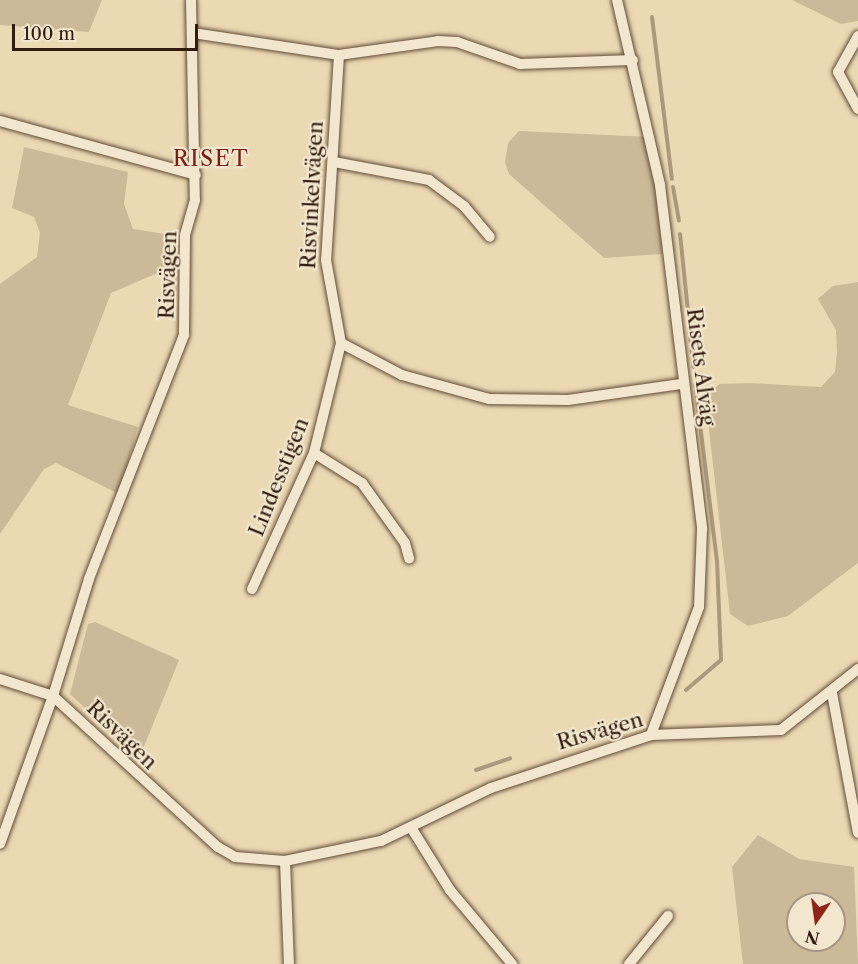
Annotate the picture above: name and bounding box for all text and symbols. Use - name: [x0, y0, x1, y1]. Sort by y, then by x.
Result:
- scale bar: [15, 12, 201, 50]
- text: 100 m: [23, 23, 75, 45]
- street label: Risvinkelvägen: [296, 120, 328, 270]
- district label: RISET: [173, 146, 249, 172]
- street label: Risvägen: [154, 230, 182, 320]
- street label: Risets Alväg: [681, 306, 721, 428]
- street label: Lindesstigen: [244, 414, 314, 540]
- street label: Risvägen: [81, 695, 163, 775]
- street label: Risvägen: [554, 707, 646, 755]
- north arrow: [786, 892, 846, 952]
- text: N: [803, 926, 821, 949]

